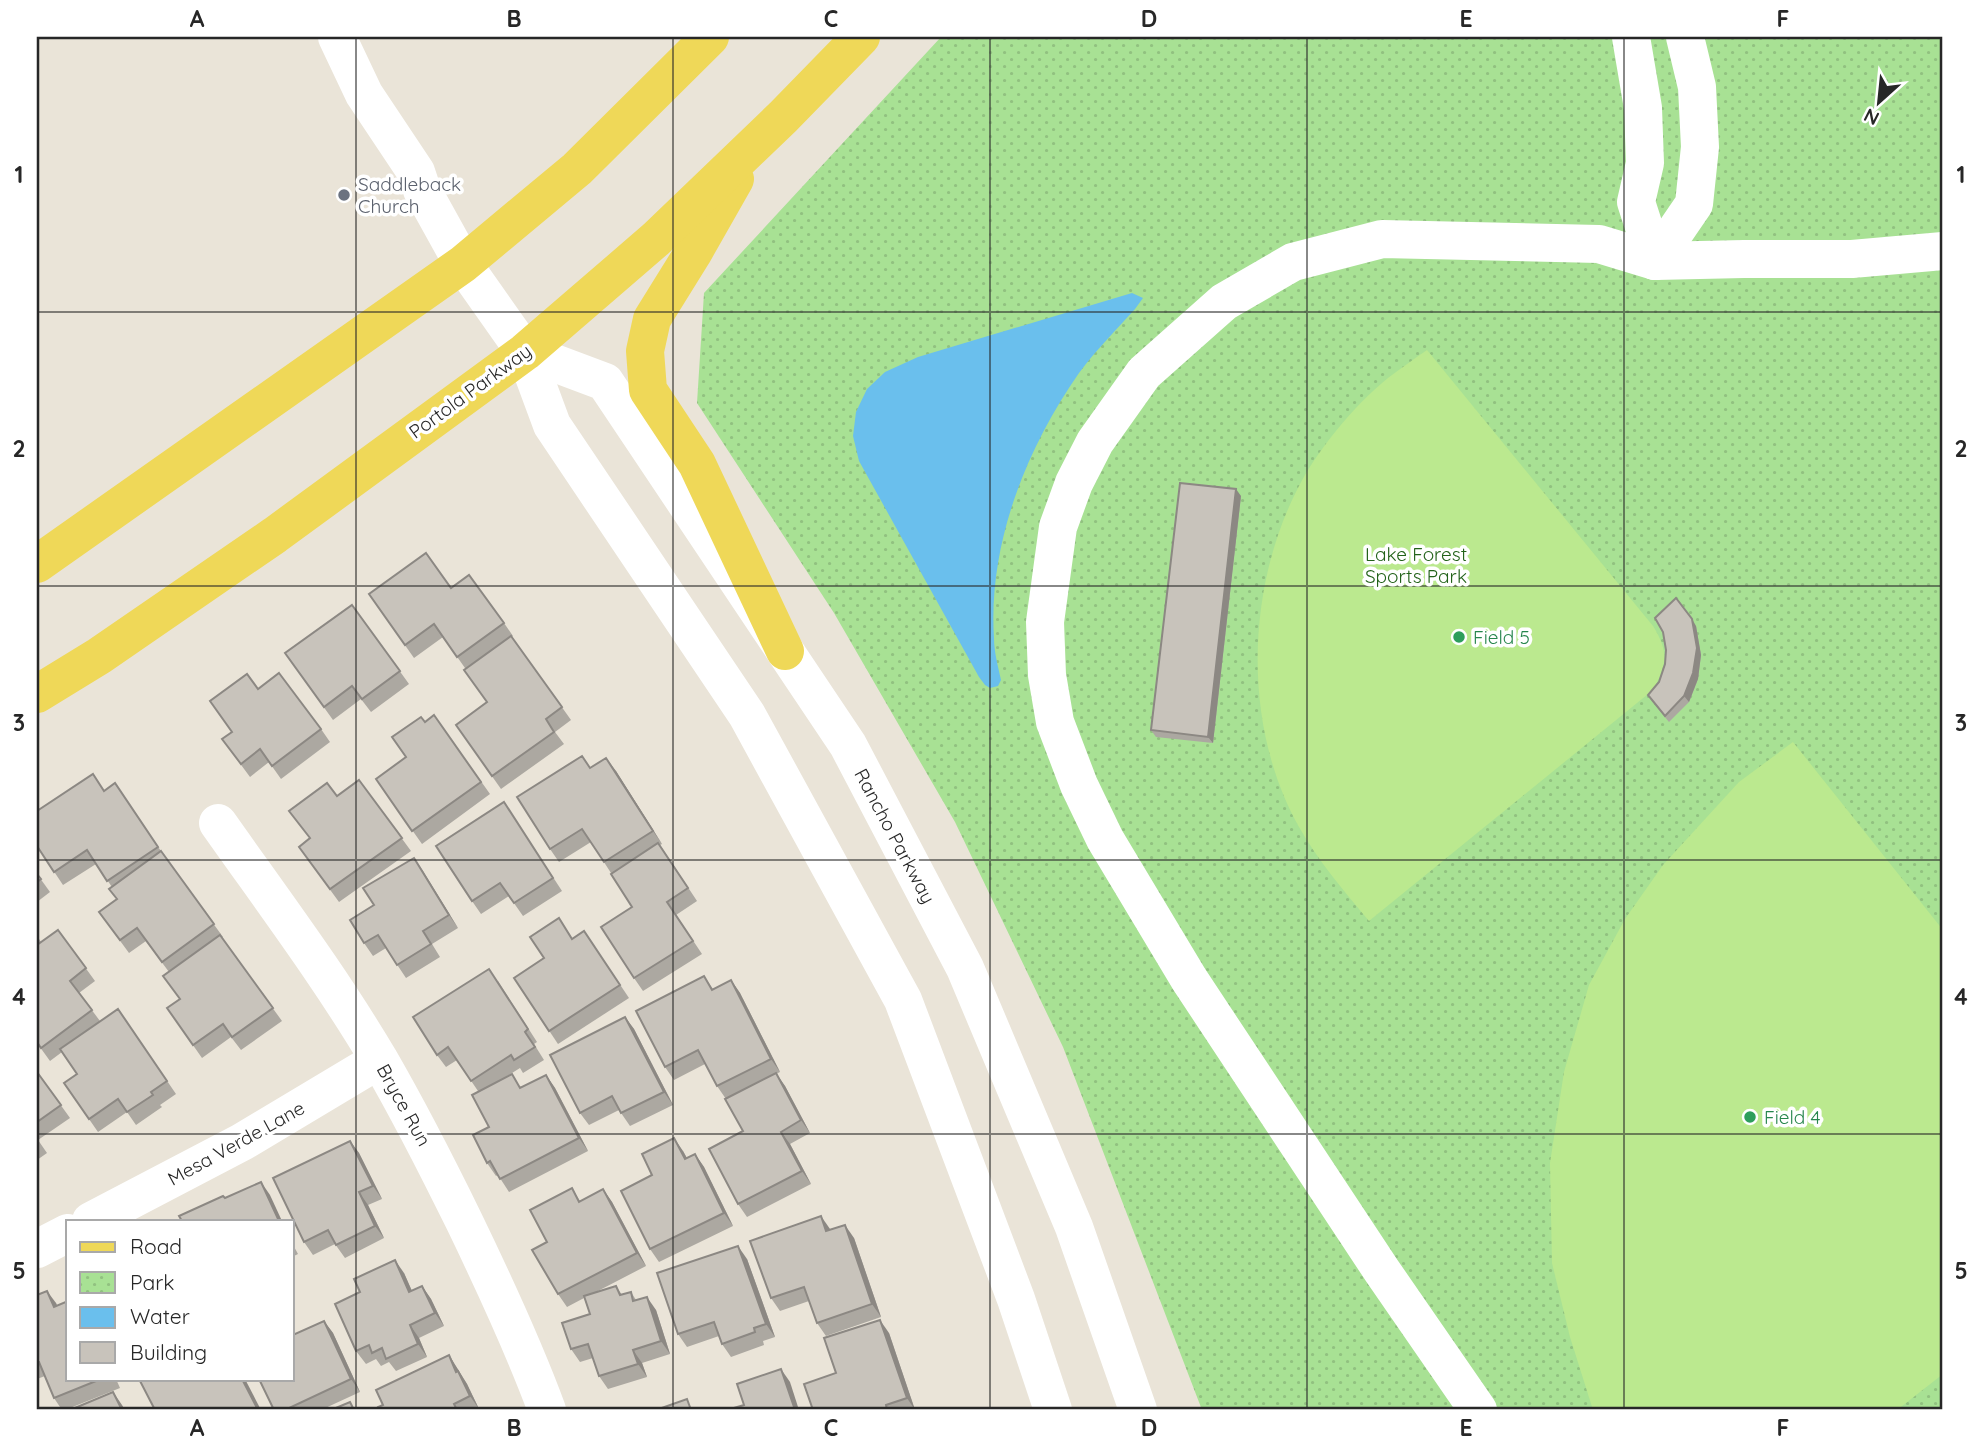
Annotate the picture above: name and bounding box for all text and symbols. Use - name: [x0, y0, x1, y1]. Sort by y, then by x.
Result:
- text: A: [190, 4, 205, 33]
- text: B: [506, 4, 522, 33]
- text: C: [824, 4, 838, 33]
- text: D: [1141, 4, 1157, 33]
- text: E: [1459, 4, 1473, 33]
- text: F: [1777, 4, 1789, 33]
- north arrow: [1843, 66, 1913, 136]
- text: N: [1860, 103, 1883, 131]
- text: 1: [15, 160, 23, 189]
- text: 1: [1957, 160, 1965, 189]
- place label: Saddleback Church: [358, 172, 461, 218]
- marker: Saddleback Church: [336, 187, 352, 203]
- street label: Portola Parkway: [404, 338, 536, 444]
- text: 2: [12, 434, 26, 463]
- text: 2: [1954, 434, 1968, 463]
- park label: Lake Forest Sports Park: [1365, 542, 1467, 588]
- place label: Field 5: [1473, 625, 1530, 649]
- marker: Field 5: [1451, 629, 1467, 645]
- text: 3: [13, 708, 25, 737]
- text: 3: [1955, 708, 1967, 737]
- street label: Rancho Parkway: [849, 764, 941, 908]
- text: 4: [12, 982, 26, 1011]
- text: 4: [1954, 982, 1968, 1011]
- street label: Bryce Run: [372, 1060, 436, 1150]
- street label: Mesa Verde Lane: [163, 1095, 309, 1191]
- place label: Field 4: [1764, 1105, 1820, 1129]
- marker: Field 4: [1742, 1109, 1758, 1125]
- legend: [66, 1220, 294, 1380]
- text: Road: [130, 1233, 182, 1259]
- text: 5: [12, 1256, 26, 1285]
- text: 5: [1954, 1256, 1968, 1285]
- text: Park: [130, 1269, 174, 1295]
- text: Water: [130, 1303, 190, 1329]
- text: Building: [130, 1339, 207, 1365]
- text: A: [190, 1413, 205, 1442]
- text: B: [506, 1413, 522, 1442]
- text: C: [824, 1413, 838, 1442]
- text: D: [1141, 1413, 1157, 1442]
- text: E: [1459, 1413, 1473, 1442]
- text: F: [1777, 1413, 1789, 1442]

